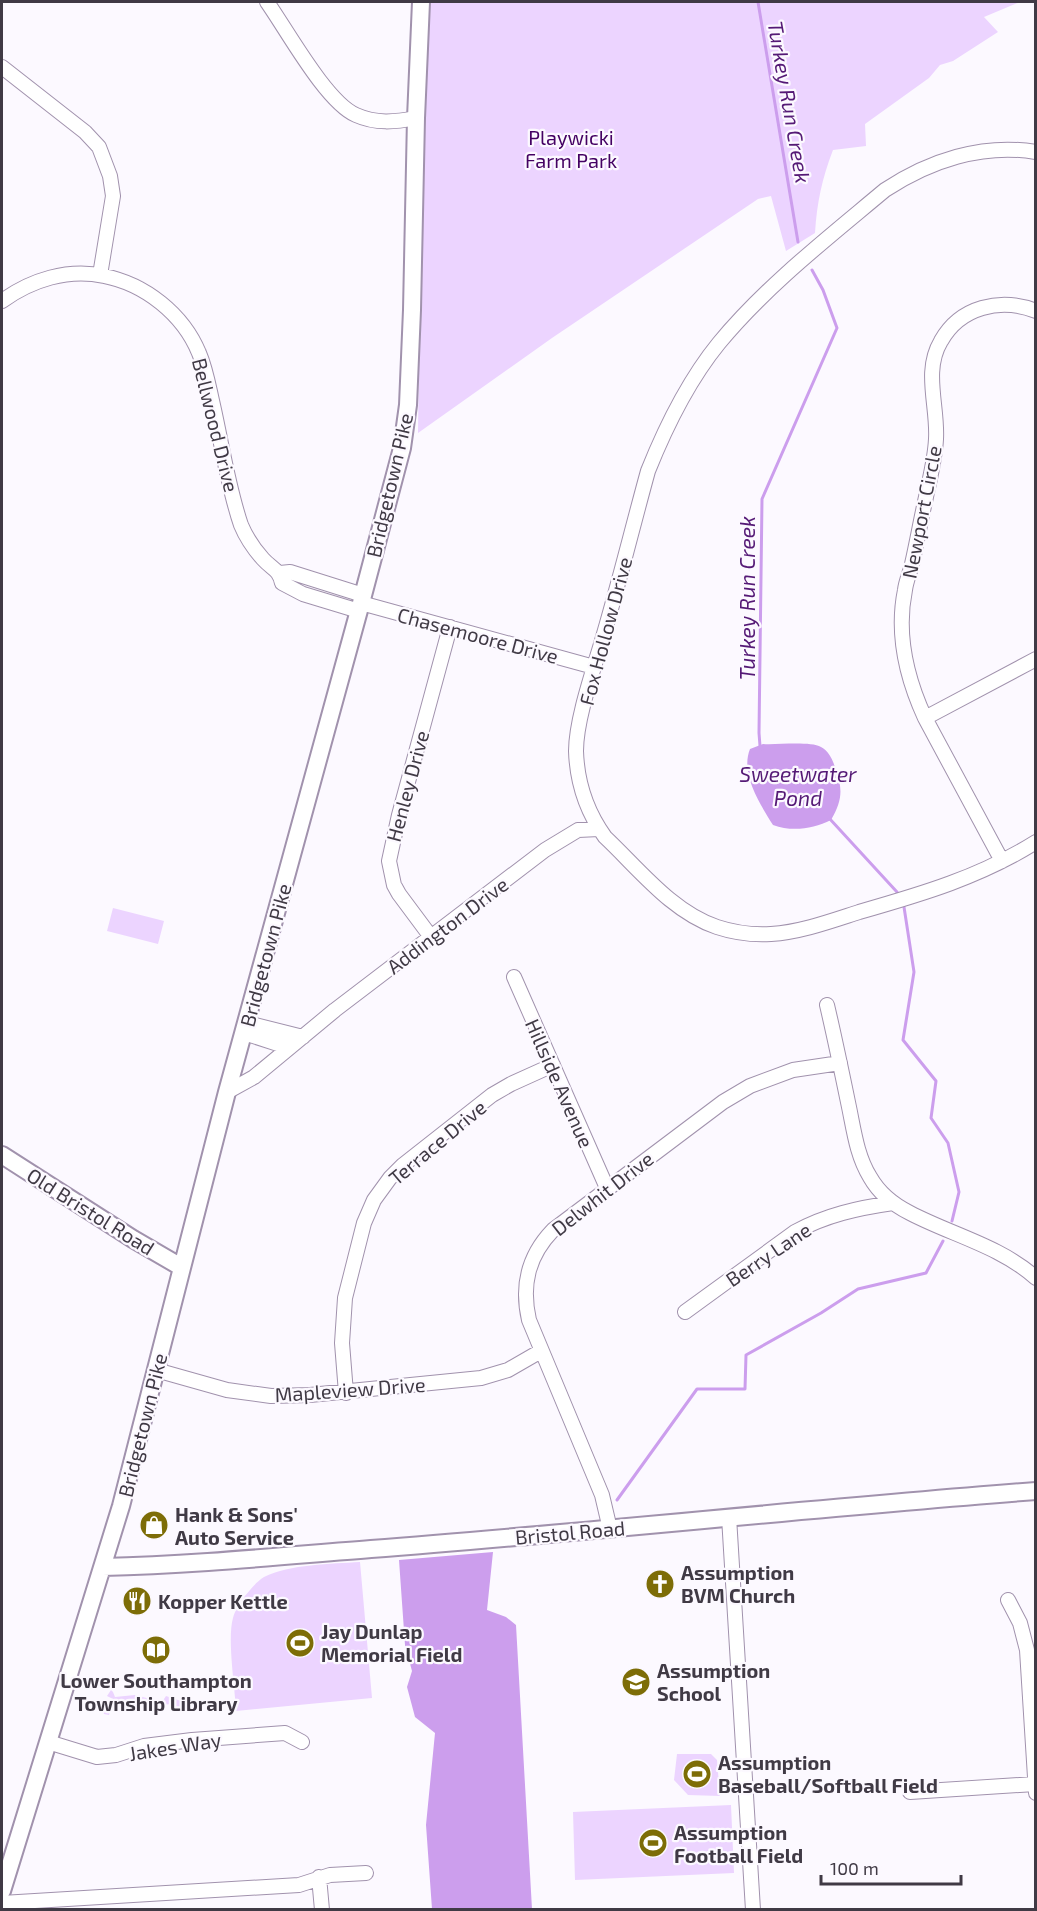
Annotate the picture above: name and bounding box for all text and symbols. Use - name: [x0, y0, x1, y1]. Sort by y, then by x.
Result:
- water label: Turkey Run Creek: [762, 19, 817, 185]
- park label: Playwicki Farm Park: [525, 125, 617, 172]
- street label: Bellwood Drive: [188, 355, 244, 495]
- street label: Bridgetown Pike: [361, 410, 417, 560]
- street label: Newport Circle: [896, 443, 946, 581]
- water label: Turkey Run Creek: [734, 516, 760, 680]
- street label: Fox Hollow Drive: [574, 554, 636, 708]
- street label: Chasemoore Drive: [395, 602, 561, 668]
- street label: Henley Drive: [381, 728, 433, 844]
- water label: Sweetwater Pond: [739, 761, 857, 810]
- street label: Addington Drive: [382, 872, 512, 978]
- street label: Bridgetown Pike: [234, 881, 296, 1029]
- street label: Hillside Avenue: [521, 1015, 599, 1151]
- street label: Terrace Drive: [384, 1094, 490, 1190]
- street label: Delwhit Drive: [546, 1146, 658, 1240]
- street label: Old Bristol Road: [23, 1162, 159, 1260]
- street label: Berry Lane: [721, 1217, 815, 1291]
- street label: Bridgetown Pike: [113, 1351, 171, 1499]
- street label: Mapleview Drive: [274, 1372, 426, 1406]
- place label: Hank & Sons' Auto Service: [175, 1502, 298, 1549]
- shop icon: Hank & Sons' Auto Service: [138, 1509, 170, 1541]
- street label: Bristol Road: [514, 1515, 626, 1549]
- place label: Assumption BVM Church: [681, 1560, 795, 1607]
- church icon: Assumption BVM Church: [644, 1568, 676, 1600]
- restaurant icon: Kopper Kettle: [121, 1585, 153, 1617]
- place label: Kopper Kettle: [158, 1589, 288, 1613]
- place label: Jay Dunlap Memorial Field: [321, 1619, 462, 1666]
- sports icon: Jay Dunlap Memorial Field: [284, 1627, 316, 1659]
- library icon: Lower Southampton Township Library: [140, 1634, 172, 1666]
- place label: Assumption School: [657, 1658, 770, 1705]
- school or university icon: Assumption School: [620, 1666, 652, 1698]
- place label: Lower Southampton Township Library: [60, 1668, 252, 1716]
- street label: Jakes Way: [127, 1727, 223, 1765]
- place label: Assumption Baseball/Softball Field: [718, 1750, 938, 1797]
- sports icon: Assumption Baseball/Softball Field: [681, 1758, 713, 1790]
- place label: Assumption Football Field: [674, 1820, 803, 1867]
- sports icon: Assumption Football Field: [637, 1827, 669, 1859]
- scale bar: [821, 1848, 960, 1886]
- text: 100 m: [830, 1857, 879, 1879]

